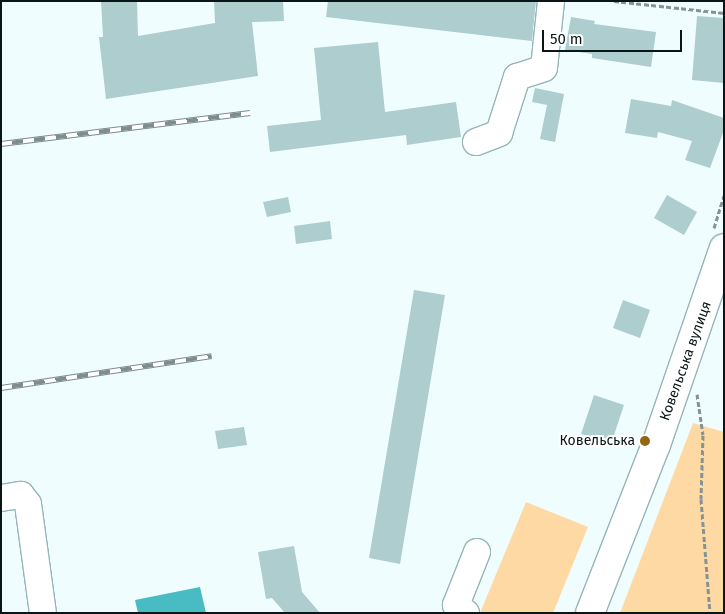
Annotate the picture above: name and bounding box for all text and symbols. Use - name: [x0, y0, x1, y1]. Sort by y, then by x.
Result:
- scale bar: [545, 20, 685, 52]
- text: 50 m: [550, 30, 583, 48]
- street label: Ковельська вулиця: [657, 299, 715, 423]
- place label: Ковельська: [560, 433, 635, 449]
- marker: Ковельська: [639, 435, 651, 447]

